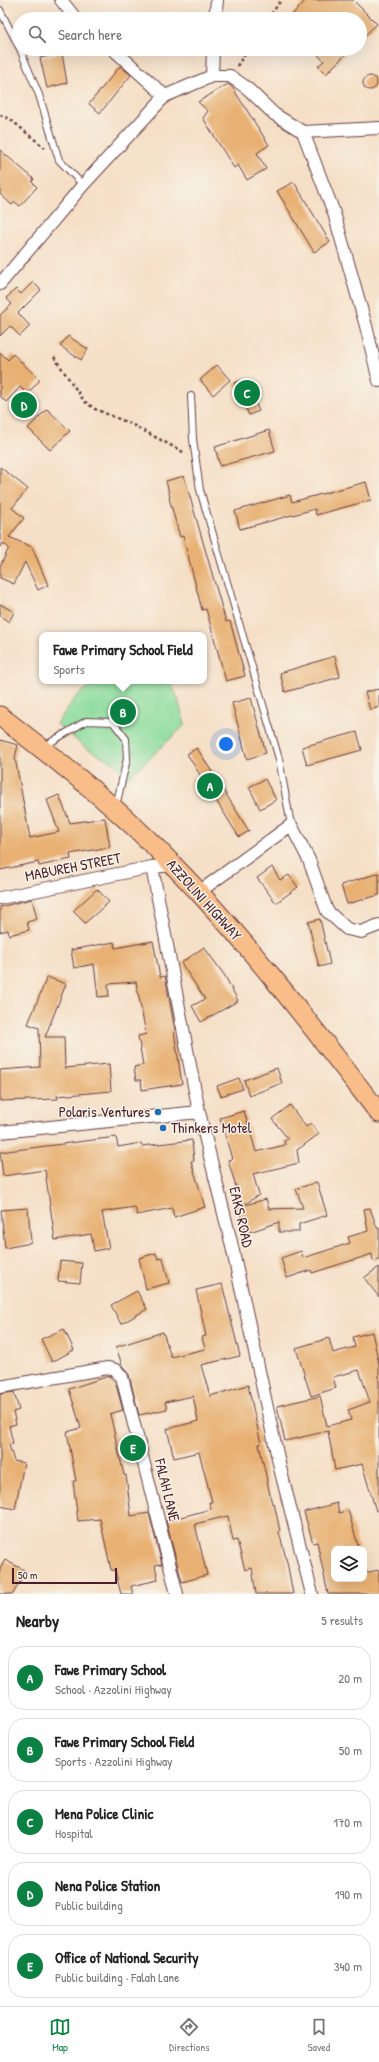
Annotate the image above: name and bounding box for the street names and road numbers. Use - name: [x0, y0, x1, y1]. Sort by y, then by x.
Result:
- street label: MABUREH STREET: [23, 847, 123, 886]
- street label: AZZOLINI HIGHWAY: [162, 854, 247, 945]
- street label: EAKS ROAD: [224, 1184, 259, 1250]
- street label: FALAH LANE: [149, 1455, 185, 1524]

